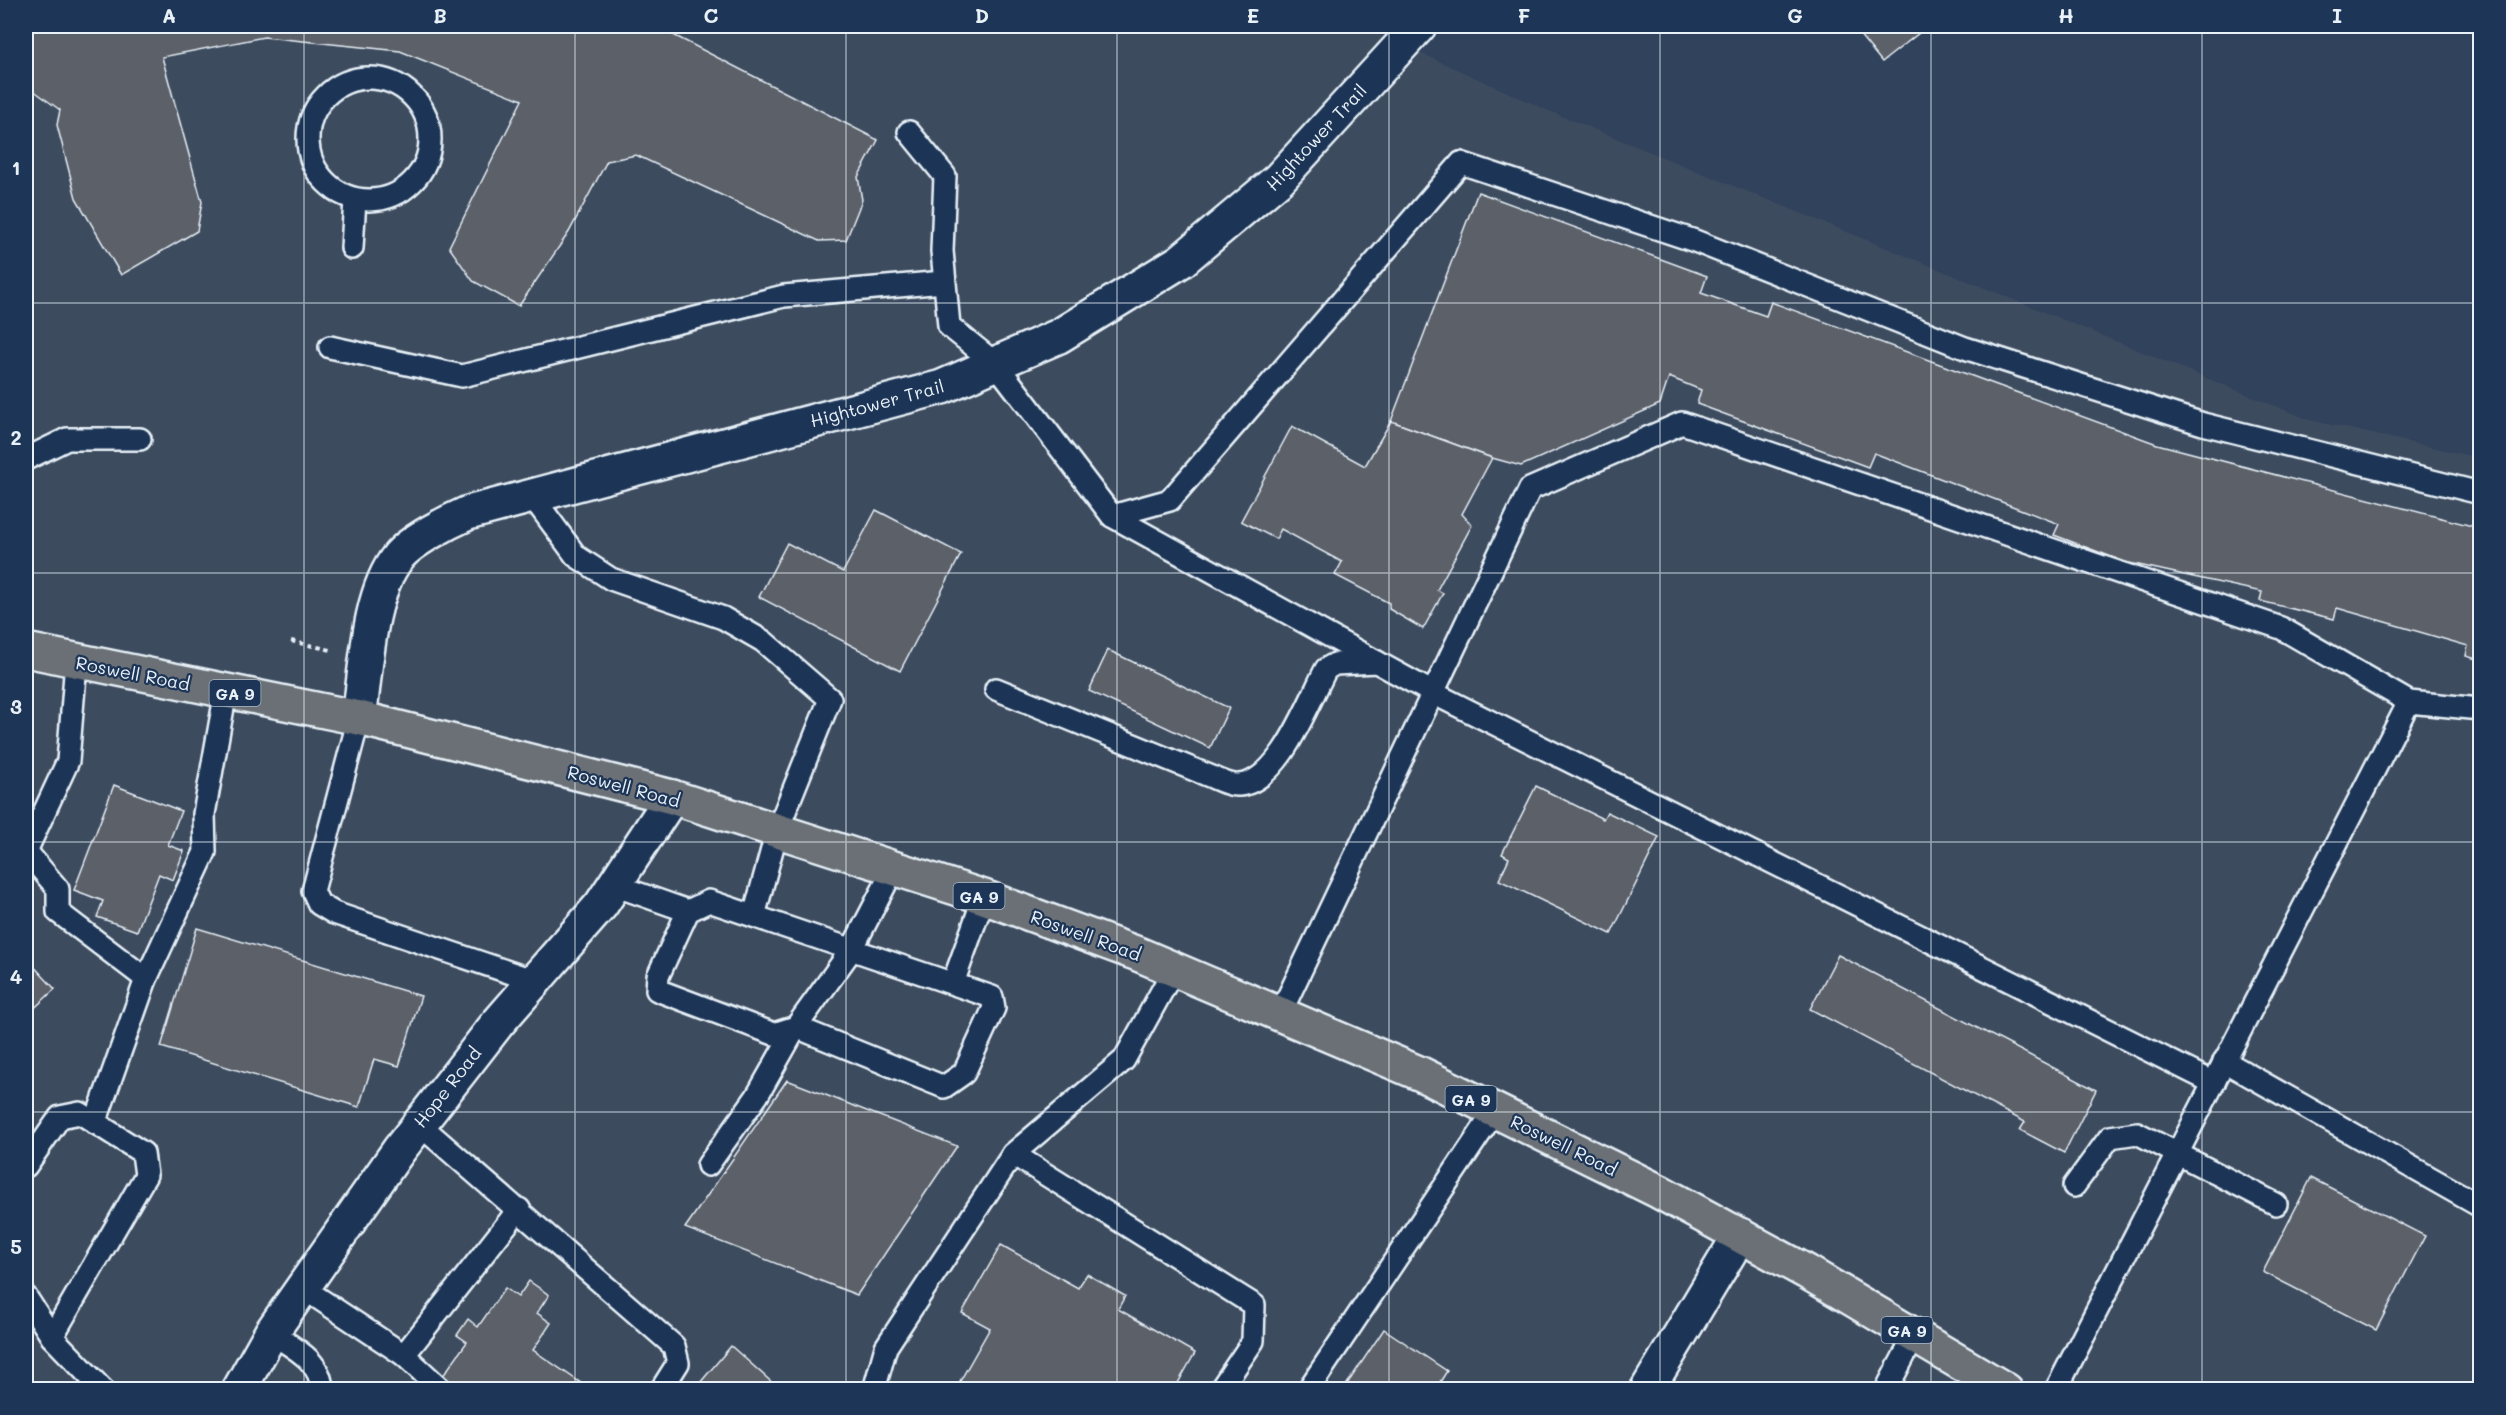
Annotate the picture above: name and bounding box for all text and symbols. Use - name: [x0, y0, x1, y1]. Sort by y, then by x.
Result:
- text: A: [162, 2, 176, 28]
- text: B: [433, 2, 447, 28]
- text: C: [704, 2, 719, 28]
- text: D: [975, 2, 989, 28]
- text: E: [1247, 2, 1259, 28]
- text: F: [1518, 2, 1531, 28]
- text: G: [1787, 2, 1803, 28]
- text: H: [2058, 2, 2074, 28]
- text: I: [2332, 2, 2342, 28]
- street label: Hightower Trail: [1260, 78, 1372, 196]
- text: 1: [12, 154, 20, 180]
- street label: Hightower Trail: [807, 374, 947, 432]
- text: 2: [10, 424, 22, 450]
- street label: Roswell Road: [74, 650, 192, 696]
- road number: GA 9: [210, 680, 260, 706]
- text: 3: [10, 693, 22, 719]
- street label: Roswell Road: [565, 759, 683, 813]
- road number: GA 9: [954, 883, 1004, 909]
- street label: Roswell Road: [1028, 904, 1144, 966]
- text: 4: [10, 963, 23, 989]
- street label: Hope Road: [408, 1042, 486, 1132]
- road number: GA 9: [1446, 1086, 1496, 1112]
- street label: Roswell Road: [1507, 1109, 1621, 1181]
- text: 5: [10, 1233, 22, 1259]
- road number: GA 9: [1882, 1317, 1932, 1343]

